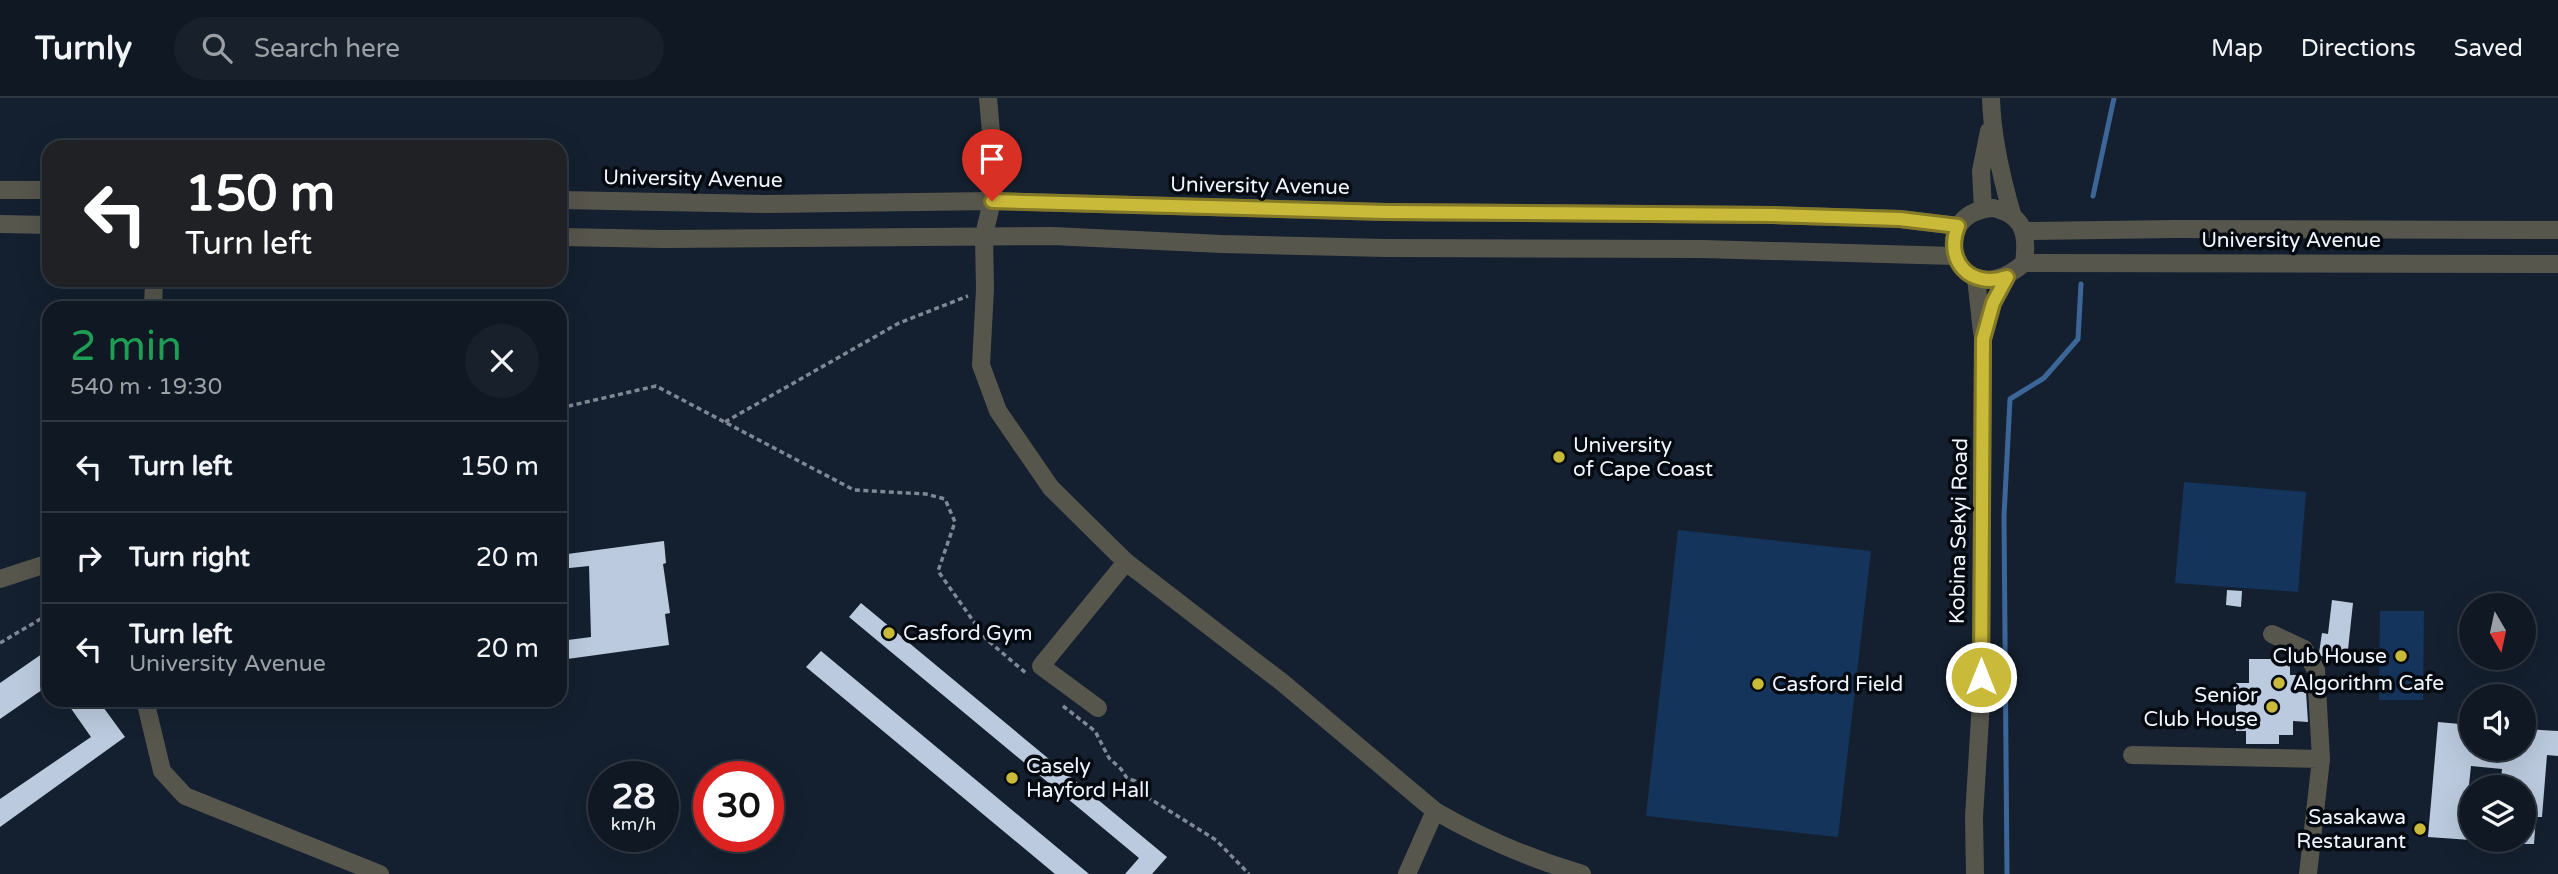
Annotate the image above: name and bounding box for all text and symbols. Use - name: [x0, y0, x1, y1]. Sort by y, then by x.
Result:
- search box: [174, 17, 664, 80]
- text: Turnly: [35, 29, 132, 68]
- icon: search: [198, 29, 236, 67]
- text: Search here: [254, 33, 400, 64]
- text: Map: [2211, 34, 2263, 63]
- text: Directions: [2301, 34, 2416, 63]
- text: Saved: [2454, 34, 2523, 63]
- pin: [962, 129, 1022, 201]
- icon: arrive: [973, 140, 1011, 178]
- text: 150 m: [185, 165, 335, 224]
- street label: University Avenue: [603, 165, 783, 193]
- icon: left: [70, 168, 161, 259]
- street label: University Avenue: [1170, 172, 1350, 200]
- text: Turn left: [185, 225, 312, 263]
- street label: University Avenue: [2201, 228, 2381, 253]
- text: 2 min: [70, 321, 182, 372]
- button: close: [465, 324, 539, 398]
- text: 540 m · 19:30: [70, 373, 222, 401]
- place label: University of Cape Coast: [1573, 433, 1713, 482]
- street label: Kobina Sekyi Road: [1945, 438, 1973, 624]
- icon: left: [70, 448, 108, 486]
- marker: University of Cape Coast: [1551, 449, 1567, 465]
- text: Turn left: [129, 451, 232, 482]
- text: 150 m: [459, 451, 539, 482]
- icon: right: [70, 539, 108, 577]
- text: Turn right: [129, 542, 250, 573]
- text: 20 m: [476, 542, 539, 573]
- north arrow: [2459, 593, 2536, 670]
- map controls: [2459, 593, 2536, 852]
- text: Turn left: [129, 619, 232, 650]
- place label: Casford Gym: [903, 621, 1033, 646]
- marker: Casford Gym: [881, 625, 897, 641]
- icon: left: [70, 630, 108, 668]
- text: 20 m: [476, 633, 539, 664]
- position arrow: [1944, 640, 2018, 714]
- place label: Club House: [2273, 644, 2387, 669]
- marker: Club House: [2393, 648, 2409, 664]
- text: University Avenue: [129, 650, 326, 678]
- place label: Algorithm Cafe: [2293, 671, 2444, 696]
- place label: Casford Field: [1772, 672, 1903, 697]
- marker: Algorithm Cafe: [2271, 675, 2287, 691]
- marker: Casford Field: [1750, 676, 1766, 692]
- place label: Senior Club House: [2144, 683, 2258, 732]
- button: sound: [2459, 684, 2536, 761]
- marker: Senior Club House: [2264, 699, 2280, 715]
- place label: Casely Hayford Hall: [1026, 754, 1149, 803]
- speed limit sign: 30: [693, 761, 784, 852]
- marker: Casely Hayford Hall: [1004, 770, 1020, 786]
- button: layers: [2459, 775, 2536, 852]
- text: 28: [612, 776, 655, 818]
- place label: Sasakawa Restaurant: [2296, 805, 2406, 854]
- text: km/h: [611, 813, 656, 835]
- marker: Sasakawa Restaurant: [2412, 821, 2428, 837]

